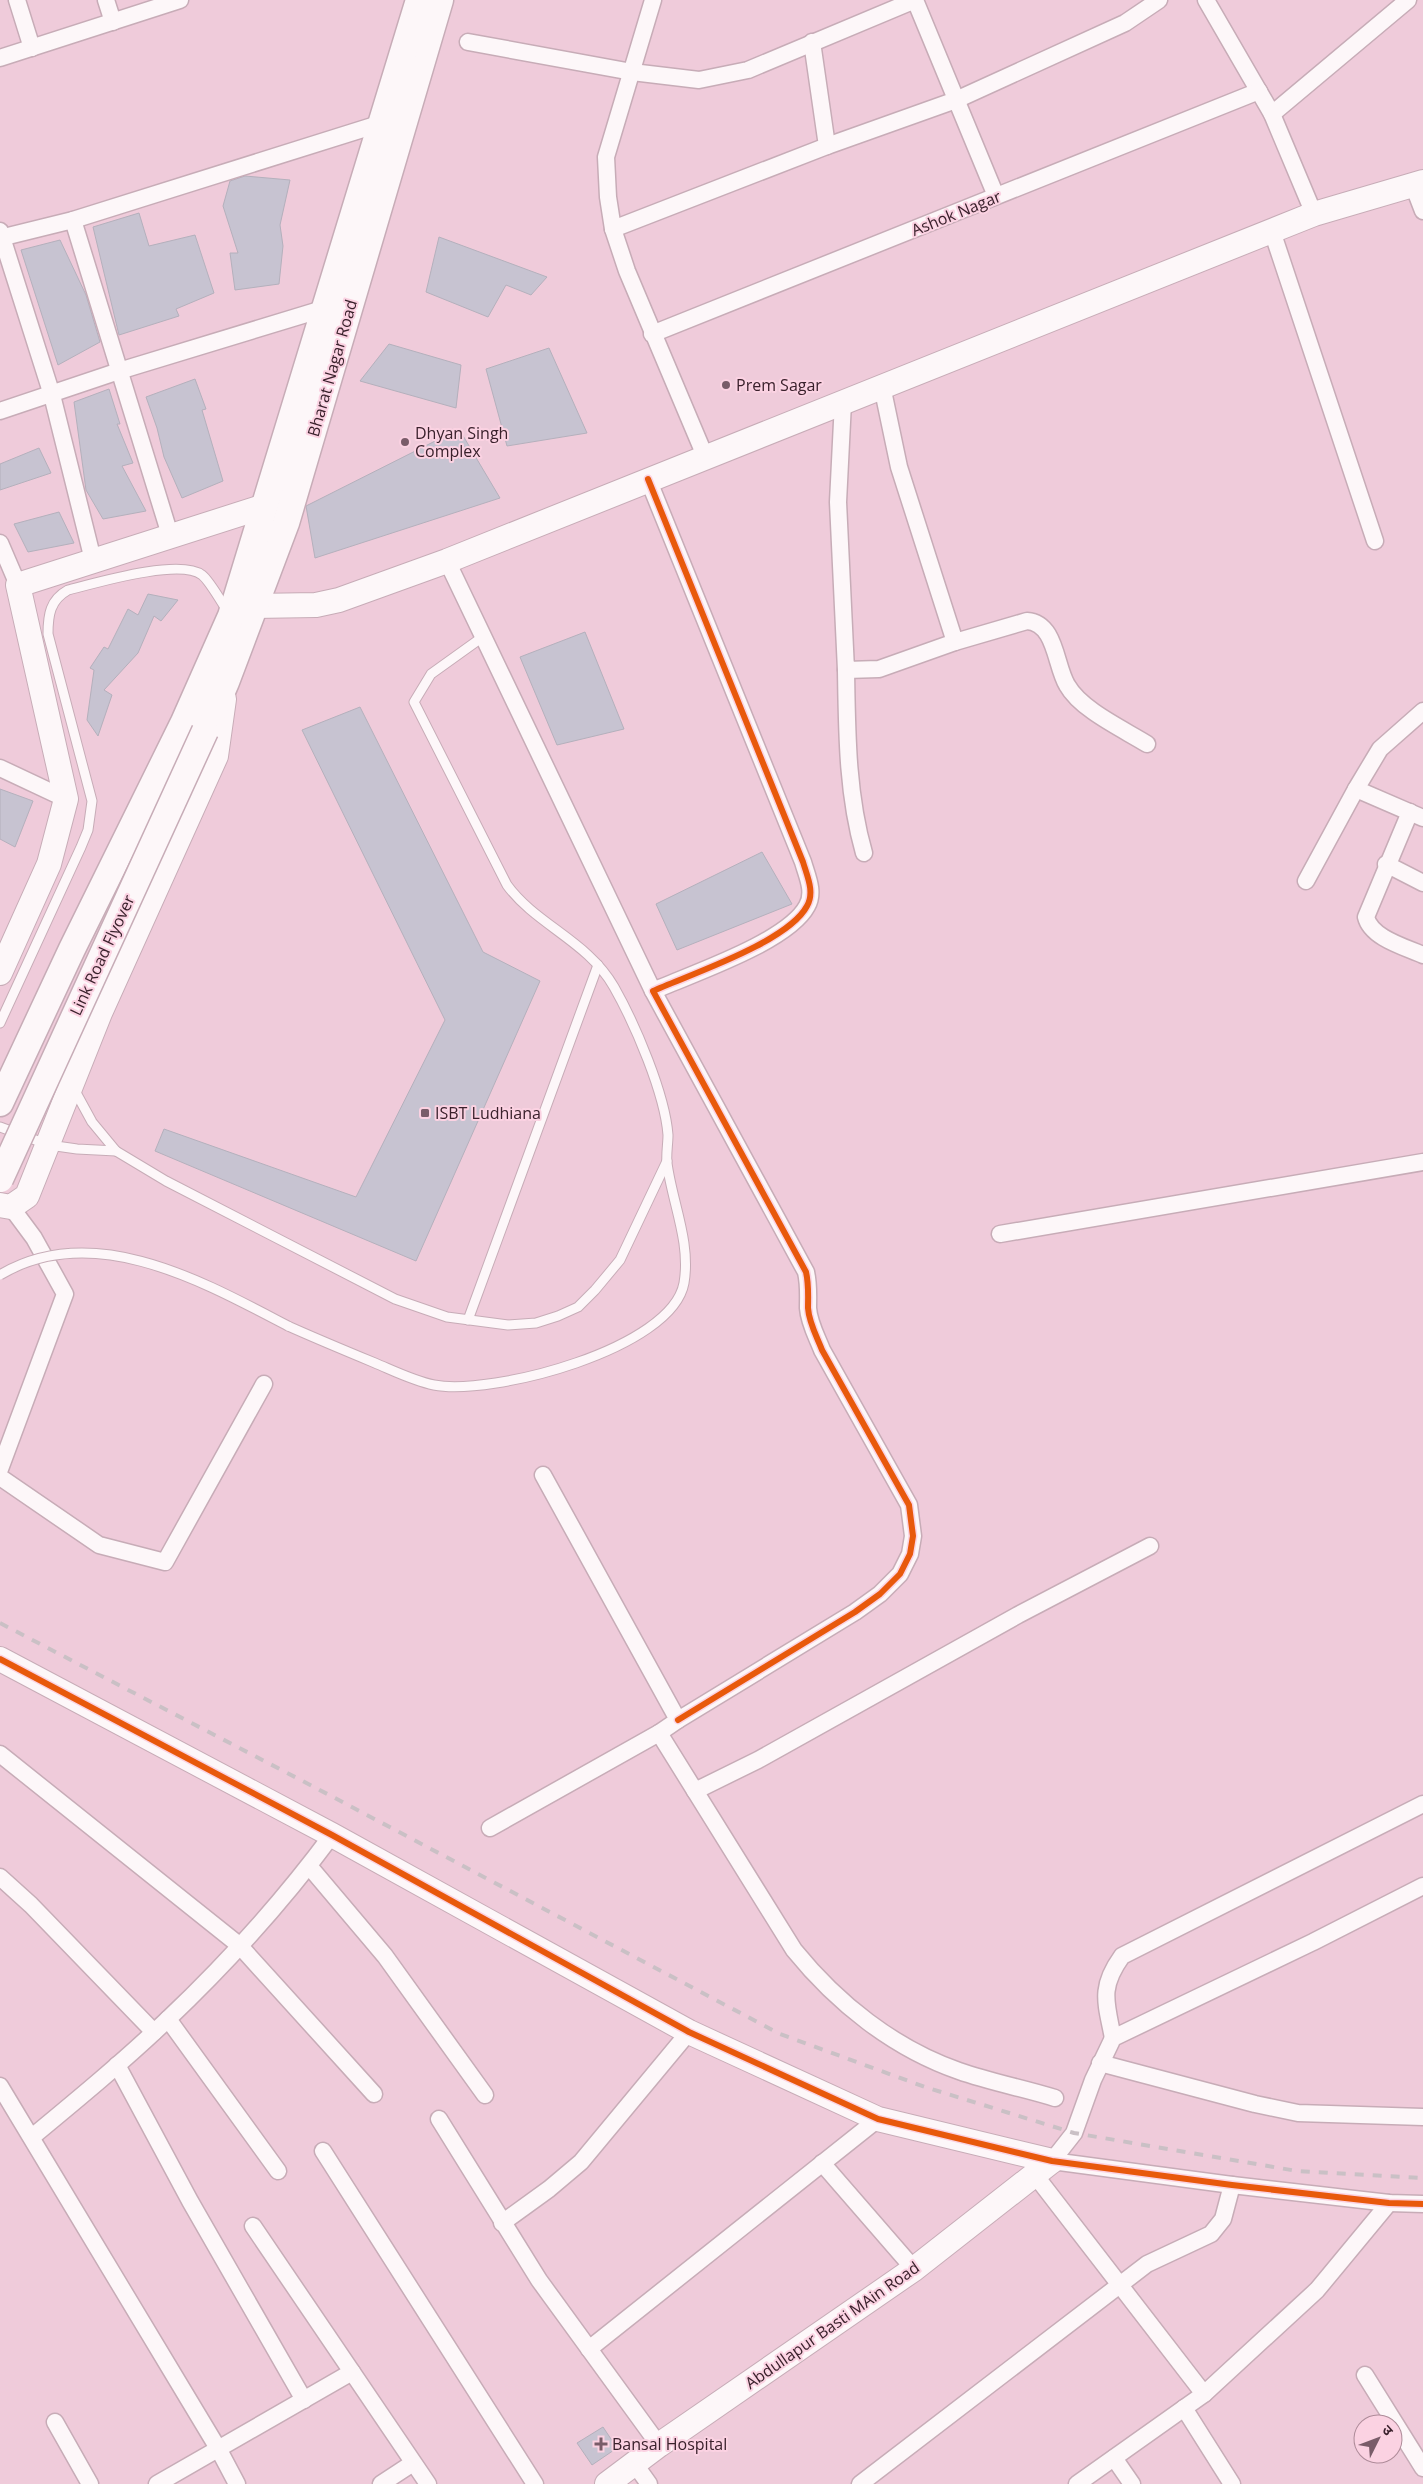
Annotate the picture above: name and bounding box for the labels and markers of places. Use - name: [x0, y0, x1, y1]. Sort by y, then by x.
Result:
- place label: Prem Sagar: [736, 374, 822, 396]
- marker: Prem Sagar: [720, 379, 732, 391]
- place label: Dhyan Singh Complex: [415, 422, 508, 462]
- marker: Dhyan Singh Complex: [399, 436, 411, 448]
- place label: ISBT Ludhiana: [435, 1102, 541, 1124]
- marker: ISBT Ludhiana: [419, 1107, 431, 1119]
- place label: Bansal Hospital: [612, 2433, 727, 2455]
- marker: Bansal Hospital: [594, 2437, 608, 2451]

